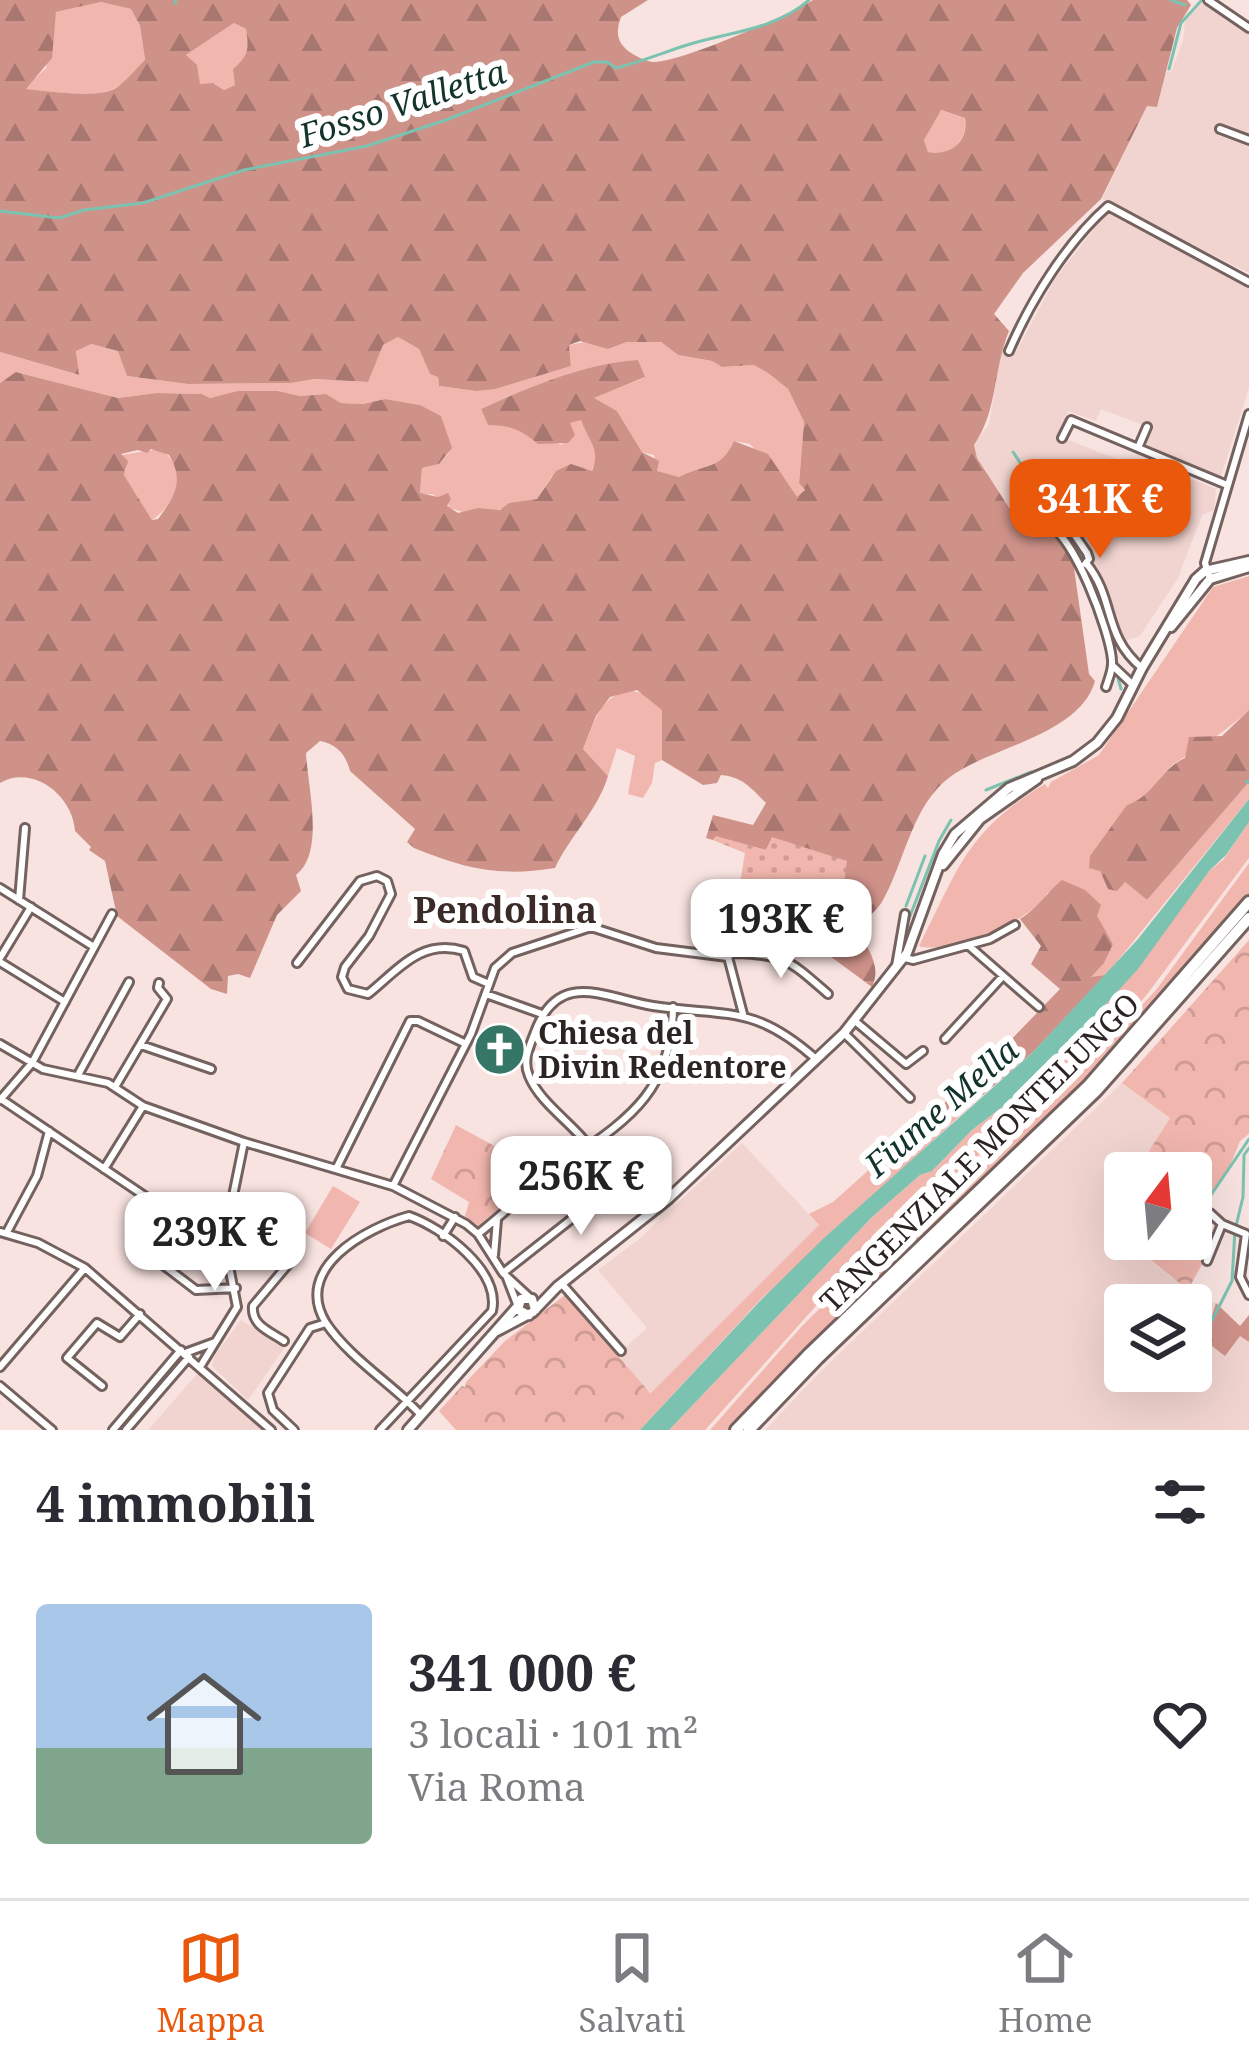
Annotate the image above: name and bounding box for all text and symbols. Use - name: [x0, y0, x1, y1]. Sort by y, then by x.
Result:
- water label: Fosso Valletta: [292, 48, 511, 158]
- pin: 341K €: [1002, 459, 1198, 561]
- text: 341K €: [1037, 471, 1163, 524]
- pin: 193K €: [683, 879, 879, 981]
- district label: Pendolina: [413, 885, 597, 934]
- text: 193K €: [718, 891, 844, 944]
- street label: TANGENZIALE MONTELUNGO: [810, 983, 1148, 1321]
- place label: Chiesa del Divin Redentore: [538, 1012, 787, 1087]
- church icon: Chiesa del Divin Redentore: [471, 1021, 527, 1077]
- water label: Fiume Mella: [854, 1028, 1027, 1187]
- pin: 256K €: [483, 1136, 679, 1238]
- text: 256K €: [518, 1148, 644, 1201]
- north arrow: [1104, 1152, 1212, 1260]
- map controls: [1104, 1152, 1212, 1392]
- pin: 239K €: [117, 1192, 313, 1294]
- text: 239K €: [152, 1204, 278, 1257]
- button: layers: [1104, 1284, 1212, 1392]
- text: 4 immobili: [36, 1467, 315, 1537]
- icon: filters: [1147, 1469, 1213, 1535]
- text: 341 000 €: [408, 1636, 636, 1706]
- icon: home: [132, 1652, 276, 1796]
- icon: heart: [1147, 1691, 1213, 1757]
- text: 3 locali · 101 m²: [408, 1706, 698, 1759]
- text: Via Roma: [408, 1759, 586, 1812]
- tab: Mappa: [157, 1925, 265, 2042]
- tab: Salvati: [578, 1925, 685, 2042]
- tab: Home: [998, 1925, 1092, 2042]

